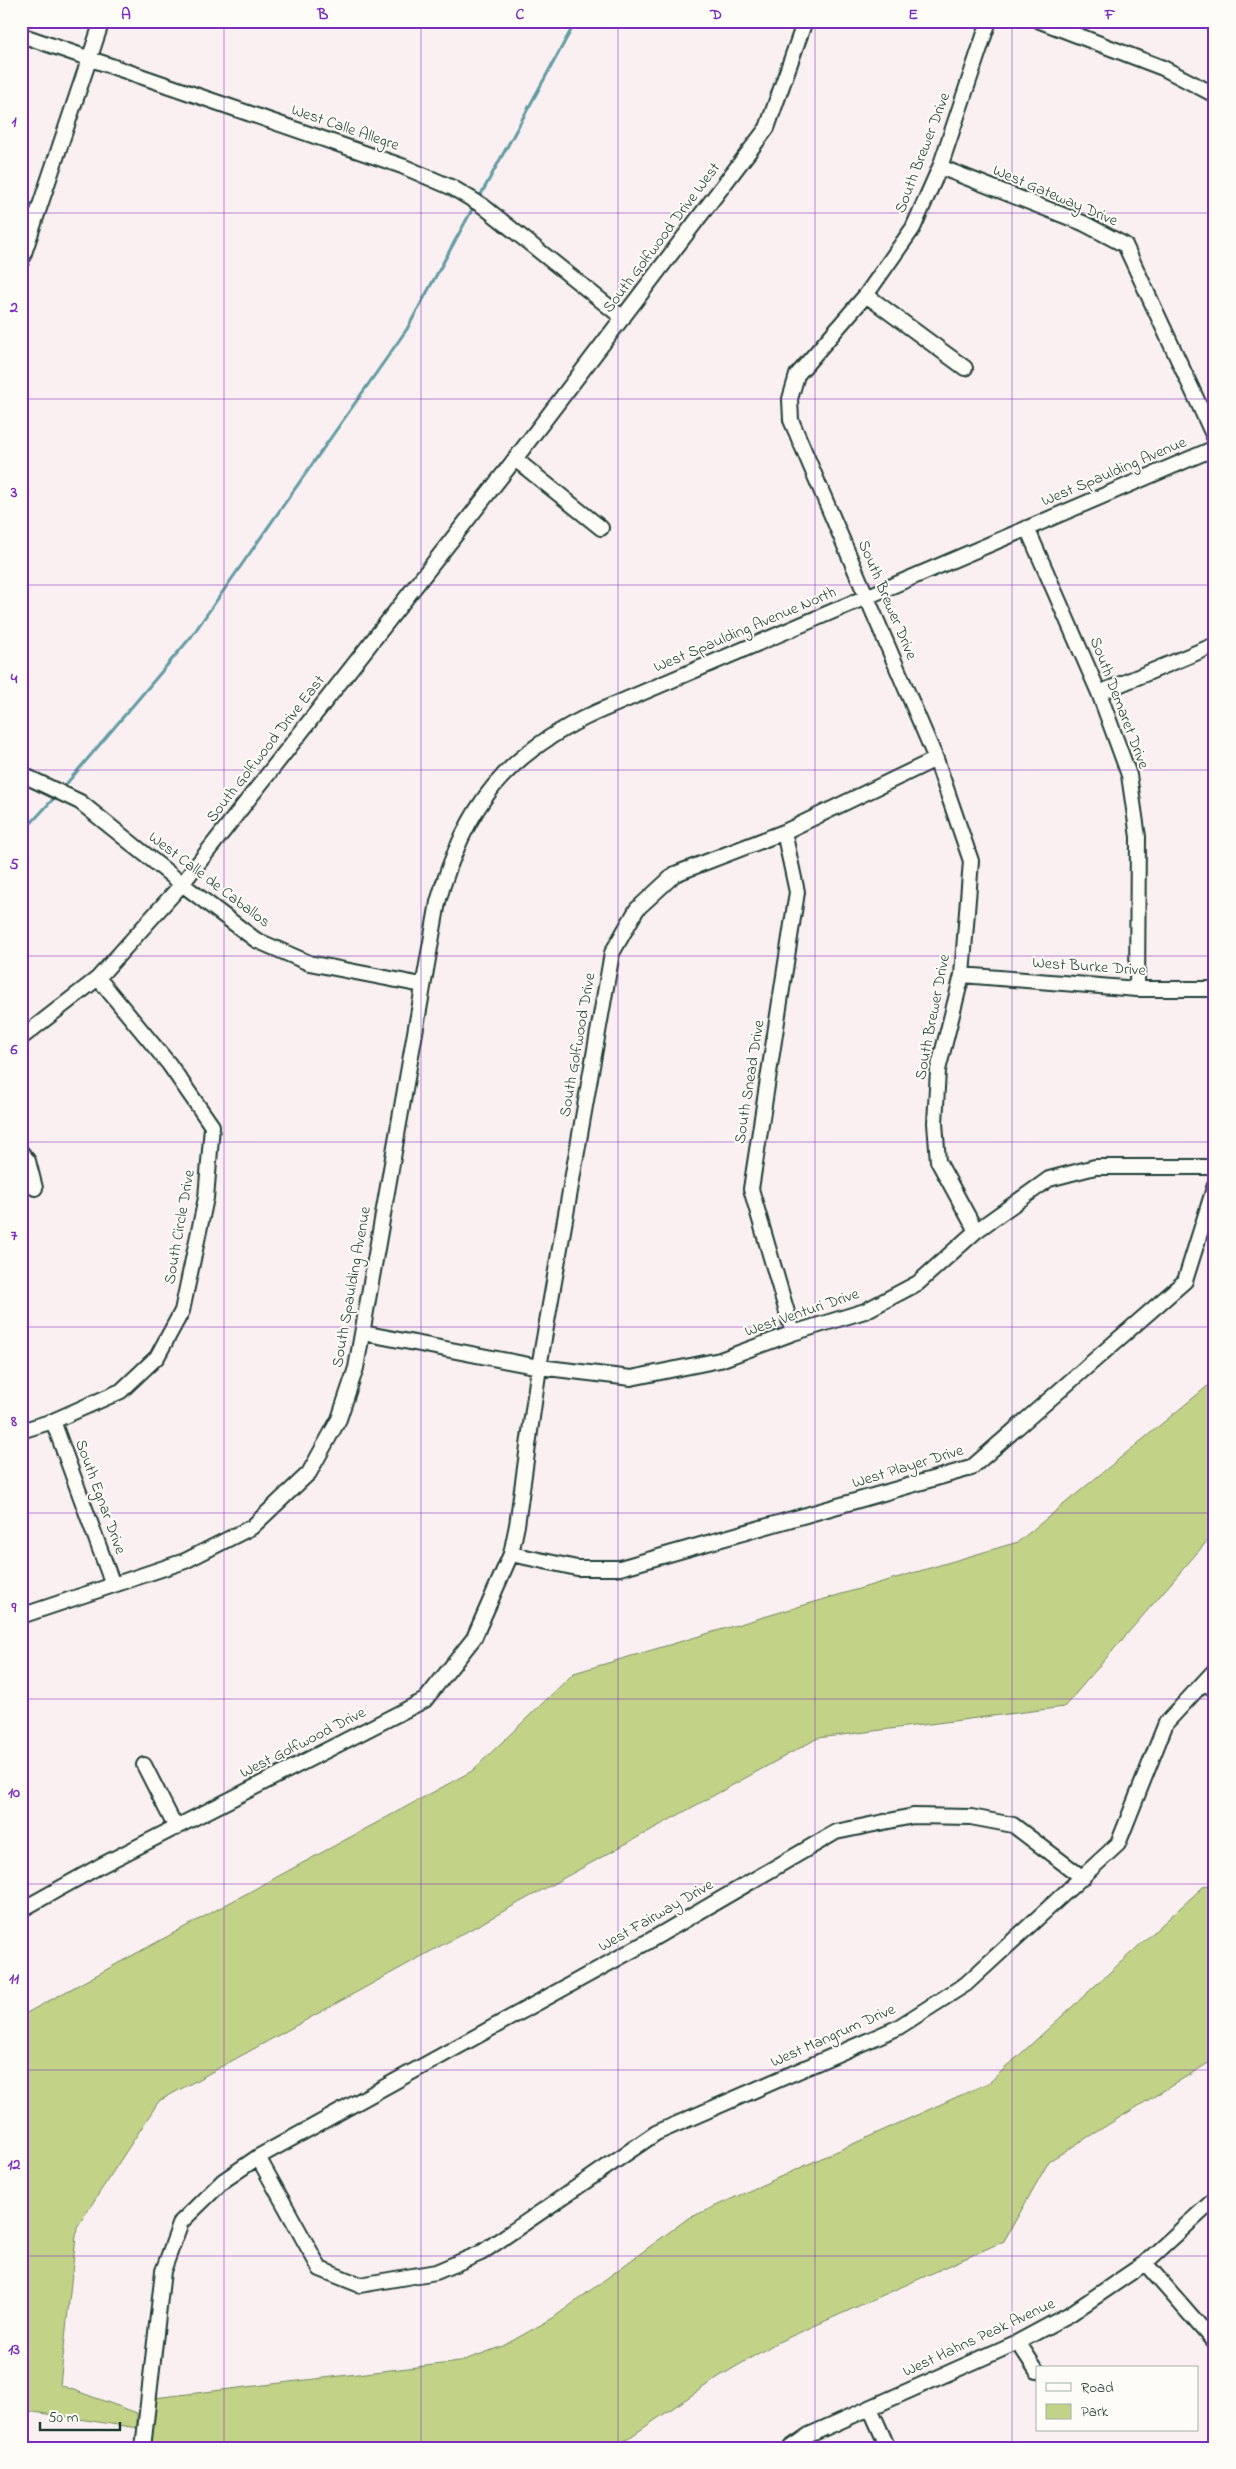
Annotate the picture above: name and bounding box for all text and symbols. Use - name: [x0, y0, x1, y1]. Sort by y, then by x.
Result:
- text: A: [121, 3, 131, 27]
- text: B: [317, 3, 329, 27]
- text: C: [516, 3, 525, 27]
- text: D: [709, 3, 722, 27]
- text: E: [908, 3, 918, 27]
- text: F: [1104, 3, 1116, 27]
- street label: South Brewer Drive: [889, 88, 957, 217]
- street label: West Calle Allegre: [288, 98, 403, 158]
- text: 1: [11, 110, 17, 134]
- street label: South Golfwood Drive West: [597, 157, 727, 318]
- street label: West Gateway Drive: [989, 159, 1122, 233]
- text: 2: [9, 296, 18, 320]
- street label: West Spaulding Avenue: [1038, 430, 1191, 513]
- text: 3: [10, 481, 18, 505]
- street label: South Brewer Drive: [851, 537, 923, 664]
- street label: West Spaulding Avenue North: [650, 581, 840, 679]
- street label: South Demaret Drive: [1083, 634, 1156, 773]
- text: 4: [10, 667, 18, 691]
- street label: South Golfwood Drive East: [201, 669, 332, 828]
- street label: West Calle de Caballos: [143, 826, 275, 934]
- text: 5: [9, 853, 19, 877]
- street label: South Brewer Drive: [909, 951, 957, 1082]
- street label: West Burke Drive: [1032, 951, 1147, 983]
- street label: South Golfwood Drive: [554, 970, 603, 1119]
- street label: South Snead Drive: [728, 1018, 772, 1146]
- text: 6: [9, 1038, 18, 1062]
- street label: South Circle Drive: [158, 1167, 202, 1286]
- street label: South Spaulding Avenue: [326, 1204, 378, 1369]
- text: 7: [11, 1224, 18, 1248]
- street label: West Venturi Drive: [742, 1282, 863, 1344]
- text: 8: [10, 1410, 17, 1434]
- street label: South Egnar Drive: [68, 1436, 132, 1558]
- street label: West Player Drive: [849, 1438, 967, 1495]
- text: 9: [11, 1596, 17, 1620]
- street label: West Golfwood Drive: [236, 1701, 371, 1785]
- text: 10: [8, 1781, 20, 1805]
- street label: West Fairway Drive: [594, 1873, 719, 1959]
- text: 11: [9, 1967, 20, 1991]
- street label: West Mangrum Drive: [767, 1997, 900, 2074]
- text: 12: [7, 2153, 21, 2177]
- street label: West Hahns Peak Avenue: [899, 2292, 1060, 2384]
- text: 13: [8, 2338, 20, 2362]
- legend: [1036, 2366, 1198, 2432]
- text: Road: [1081, 2377, 1114, 2399]
- scale bar: [40, 2399, 120, 2431]
- text: Park: [1081, 2401, 1109, 2423]
- text: 50 m: [48, 2407, 79, 2429]

